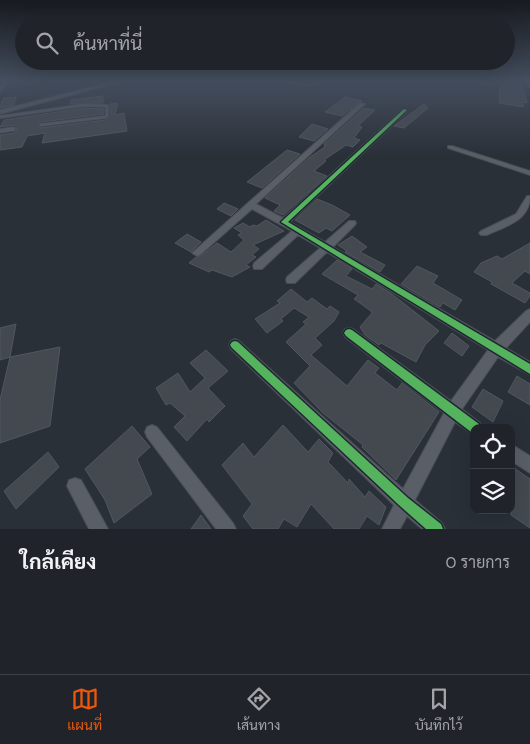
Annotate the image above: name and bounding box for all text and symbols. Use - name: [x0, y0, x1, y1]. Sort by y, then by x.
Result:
- search box: [15, 15, 515, 70]
- icon: search: [33, 29, 61, 57]
- text: ค้นหาที่นี่: [73, 31, 142, 56]
- map controls: [470, 424, 515, 514]
- button: locate: [470, 424, 515, 469]
- button: layers: [470, 469, 515, 514]
- text: ใกล้เคียง: [20, 548, 96, 576]
- text: 0 รายการ: [445, 552, 510, 573]
- tab: แผนที่: [67, 685, 102, 734]
- tab: เส้นทาง: [237, 685, 280, 734]
- tab: บันทึกไว้: [415, 685, 463, 734]

